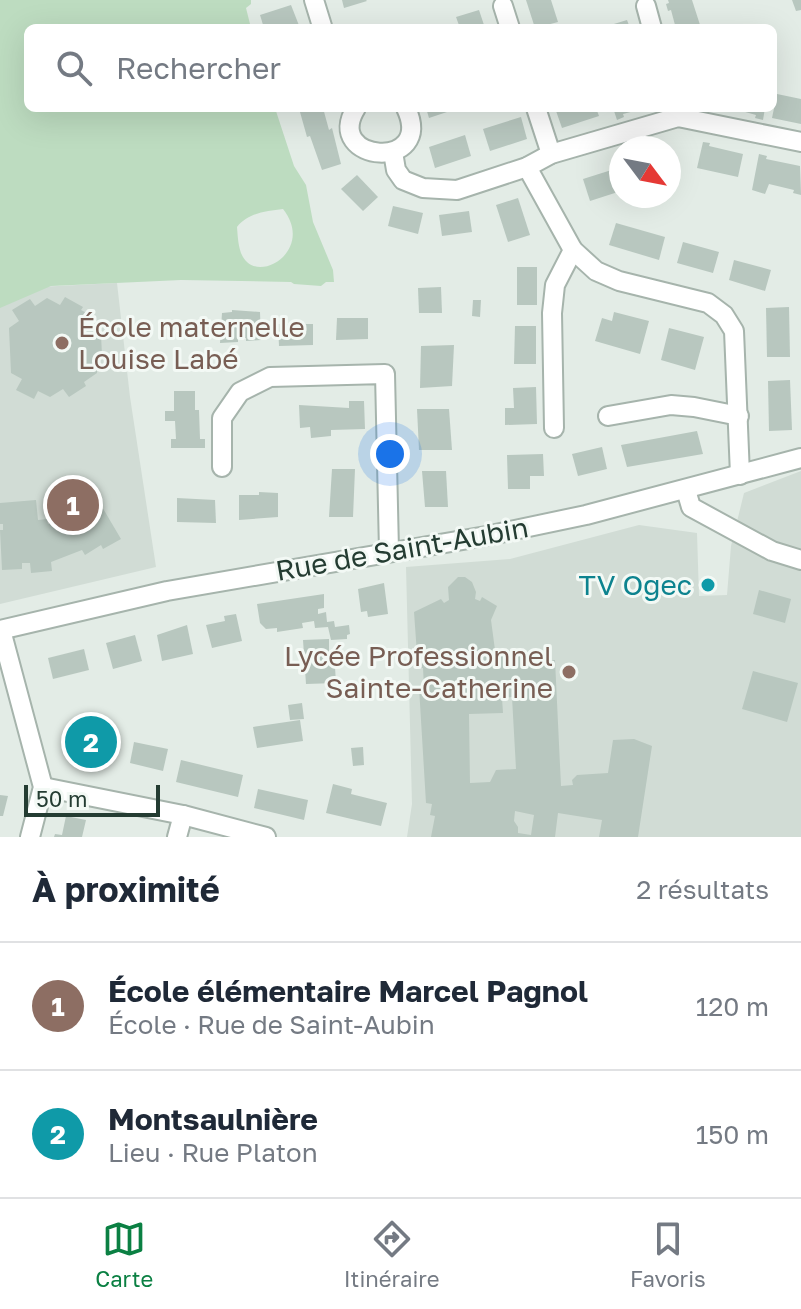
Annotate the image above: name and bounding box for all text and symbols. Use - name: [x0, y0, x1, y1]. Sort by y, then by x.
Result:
- search box: [24, 24, 777, 112]
- icon: search: [52, 46, 96, 90]
- text: Rechercher: [116, 50, 281, 86]
- north arrow: [609, 136, 681, 208]
- place label: École maternelle Louise Labé: [78, 310, 305, 375]
- marker: École maternelle Louise Labé: [53, 334, 71, 352]
- your location: [370, 434, 410, 474]
- pin: 1: [47, 475, 99, 535]
- street label: Rue de Saint-Aubin: [273, 510, 531, 587]
- place label: TV Ogec: [579, 568, 692, 601]
- marker: TV Ogec: [699, 576, 717, 594]
- place label: Lycée Professionnel Sainte-Catherine: [284, 639, 553, 704]
- marker: Lycée Professionnel Sainte-Catherine: [560, 663, 578, 681]
- pin: 2: [65, 712, 117, 772]
- scale bar: [24, 781, 160, 817]
- text: 50 m: [36, 785, 87, 812]
- text: À proximité: [32, 869, 220, 909]
- text: 2 résultats: [636, 874, 769, 905]
- text: École élémentaire Marcel Pagnol: [108, 973, 588, 1009]
- text: 1: [51, 991, 65, 1022]
- text: 120 m: [696, 991, 769, 1022]
- text: École · Rue de Saint-Aubin: [108, 1009, 435, 1040]
- text: Montsaulnière: [108, 1101, 318, 1137]
- text: 2: [50, 1119, 66, 1150]
- text: 150 m: [696, 1119, 769, 1150]
- text: Lieu · Rue Platon: [108, 1137, 318, 1168]
- tab: Carte: [95, 1217, 153, 1292]
- tab: Itinéraire: [344, 1217, 439, 1292]
- tab: Favoris: [630, 1217, 706, 1292]

